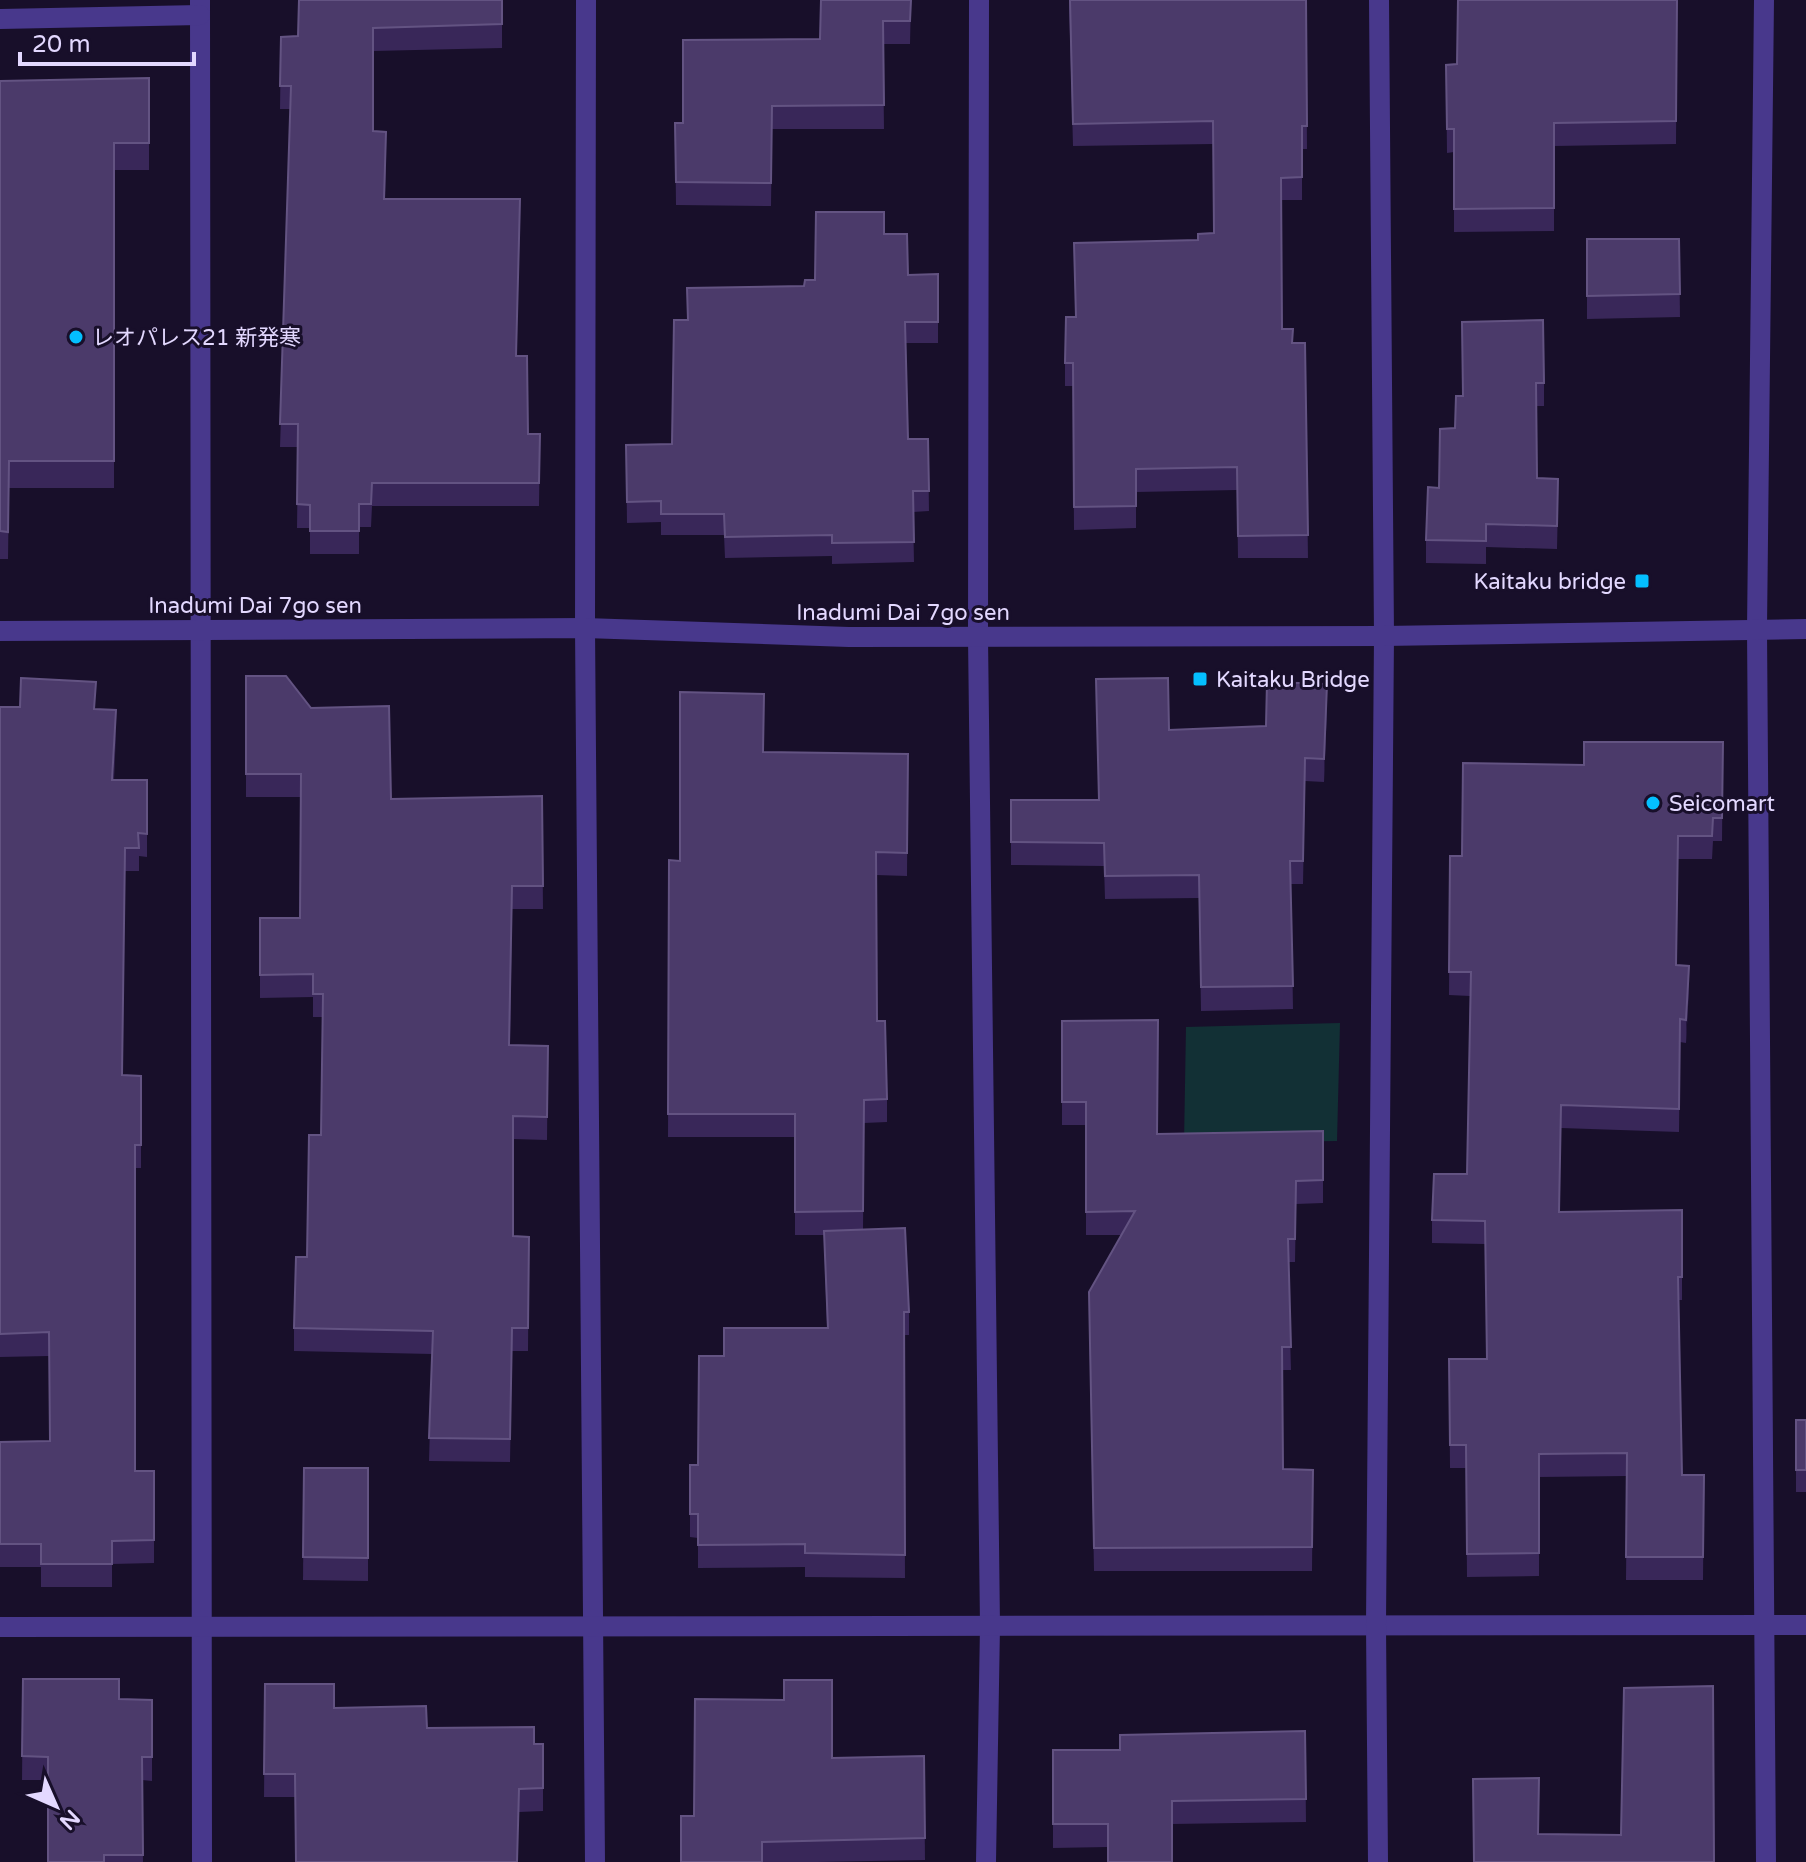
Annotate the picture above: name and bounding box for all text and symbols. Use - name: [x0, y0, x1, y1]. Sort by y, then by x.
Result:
- scale bar: [20, 16, 194, 66]
- text: 20 m: [32, 30, 90, 59]
- place label: レオパレス21 新発寒: [92, 325, 301, 351]
- marker: レオパレス21 新発寒: [67, 328, 85, 346]
- place label: Kaitaku bridge: [1474, 569, 1626, 595]
- marker: Kaitaku bridge: [1633, 572, 1651, 590]
- street label: Inadumi Dai 7go sen: [148, 593, 362, 619]
- street label: Inadumi Dai 7go sen: [796, 600, 1010, 626]
- place label: Kaitaku Bridge: [1216, 667, 1370, 693]
- marker: Kaitaku Bridge: [1191, 670, 1209, 688]
- place label: Seicomart: [1669, 791, 1775, 817]
- marker: Seicomart: [1644, 794, 1662, 812]
- north arrow: [16, 1766, 96, 1846]
- text: N: [54, 1804, 85, 1835]

